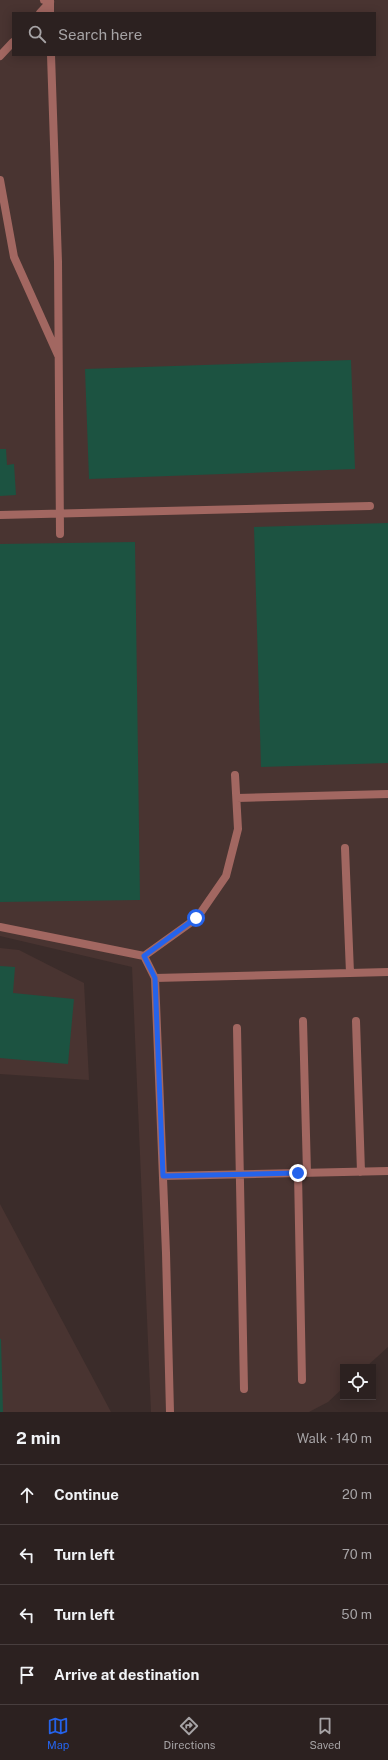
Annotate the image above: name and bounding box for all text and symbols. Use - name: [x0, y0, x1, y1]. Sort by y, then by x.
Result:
- search box: [12, 12, 376, 56]
- icon: search: [26, 23, 48, 45]
- text: Search here: [58, 26, 142, 43]
- route start: [187, 909, 205, 927]
- route end: [289, 1164, 307, 1182]
- map controls: [340, 1364, 376, 1400]
- button: locate: [340, 1364, 376, 1400]
- text: 2 min: [16, 1428, 61, 1448]
- text: Walk · 140 m: [297, 1431, 372, 1446]
- icon: ahead: [16, 1484, 38, 1506]
- text: Continue: [54, 1486, 119, 1503]
- text: 20 m: [342, 1487, 372, 1502]
- icon: left: [16, 1544, 38, 1566]
- text: Turn left: [54, 1546, 115, 1563]
- text: 70 m: [342, 1547, 372, 1562]
- icon: left: [16, 1604, 38, 1626]
- text: Turn left: [54, 1606, 115, 1623]
- text: 50 m: [341, 1607, 372, 1622]
- icon: arrive: [16, 1664, 38, 1686]
- text: Arrive at destination: [54, 1666, 199, 1683]
- tab: Map: [47, 1715, 69, 1751]
- tab: Directions: [164, 1715, 215, 1751]
- tab: Saved: [309, 1715, 341, 1751]

